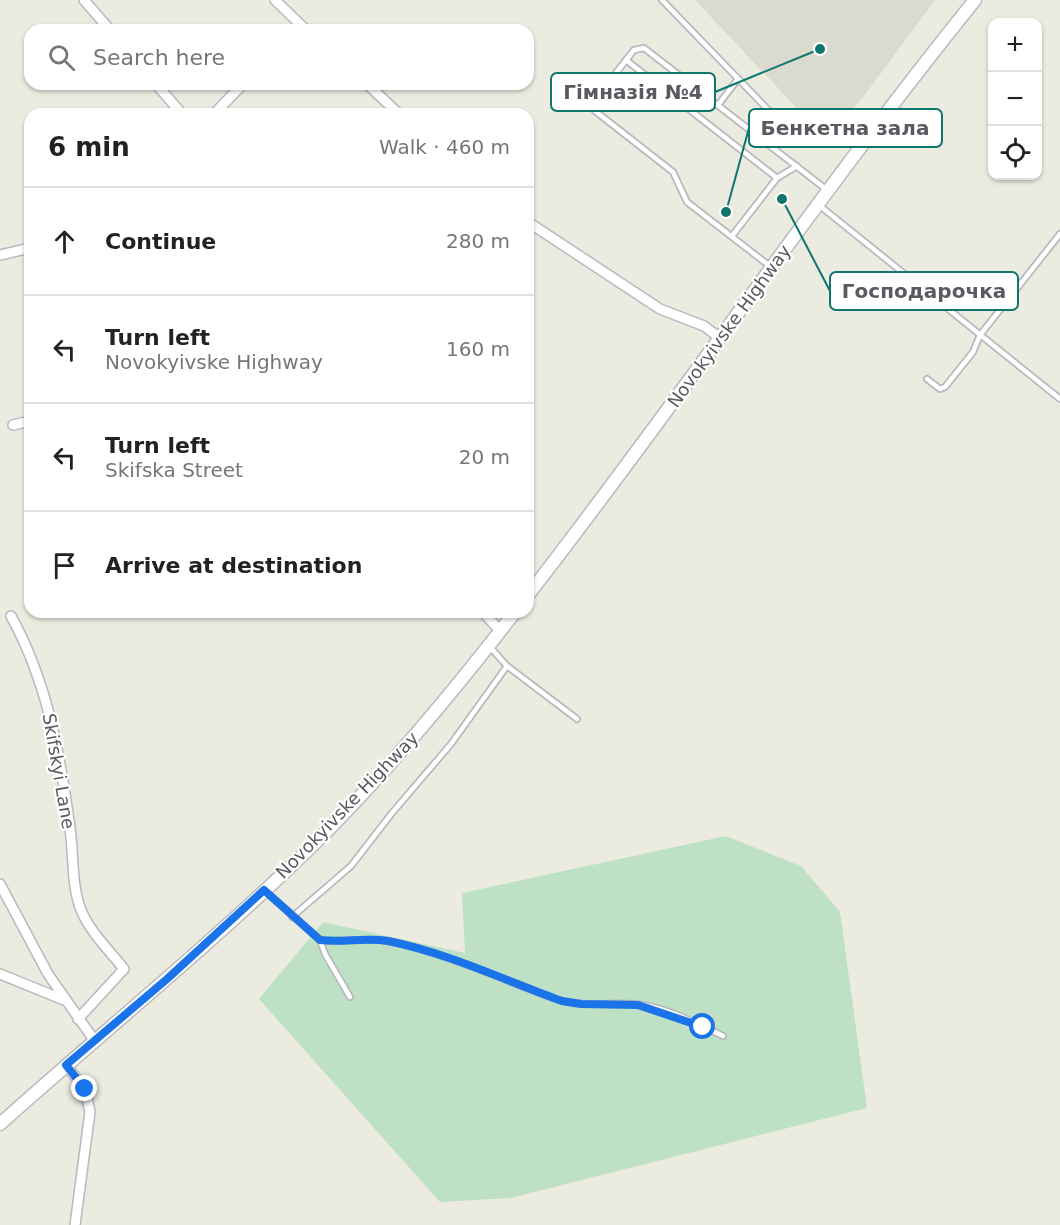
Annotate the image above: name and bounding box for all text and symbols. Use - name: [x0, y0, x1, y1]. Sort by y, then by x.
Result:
- map controls: [988, 18, 1042, 180]
- button: +: [988, 18, 1042, 72]
- search box: [24, 24, 534, 90]
- icon: search: [45, 41, 78, 74]
- text: Search here: [93, 45, 225, 70]
- button: −: [988, 72, 1042, 126]
- callout: Гімназія №4: [551, 73, 715, 111]
- text: Гімназія №4: [563, 80, 703, 104]
- callout: Бенкетна зала: [749, 109, 942, 147]
- text: Бенкетна зала: [761, 116, 929, 140]
- button: locate: [988, 126, 1042, 180]
- text: 6 min: [48, 132, 130, 162]
- text: Walk · 460 m: [379, 135, 510, 159]
- icon: ahead: [48, 225, 81, 258]
- text: Continue: [105, 229, 216, 254]
- text: 280 m: [446, 229, 510, 253]
- street label: Novokyivske Highway: [663, 240, 795, 411]
- callout: Господарочка: [830, 272, 1018, 310]
- text: Господарочка: [842, 279, 1006, 303]
- text: Turn left: [105, 325, 210, 350]
- icon: left: [48, 333, 81, 366]
- text: 160 m: [446, 337, 510, 361]
- text: Novokyivske Highway: [105, 350, 323, 374]
- text: Turn left: [105, 433, 210, 458]
- icon: left: [48, 441, 81, 474]
- text: 20 m: [459, 445, 510, 469]
- text: Skifska Street: [105, 458, 243, 482]
- icon: arrive: [48, 549, 81, 582]
- text: Arrive at destination: [105, 553, 362, 578]
- street label: Skifskyi Lane: [38, 711, 80, 831]
- street label: Novokyivske Highway: [271, 727, 423, 883]
- route start: [689, 1013, 715, 1039]
- route end: [71, 1075, 97, 1101]

